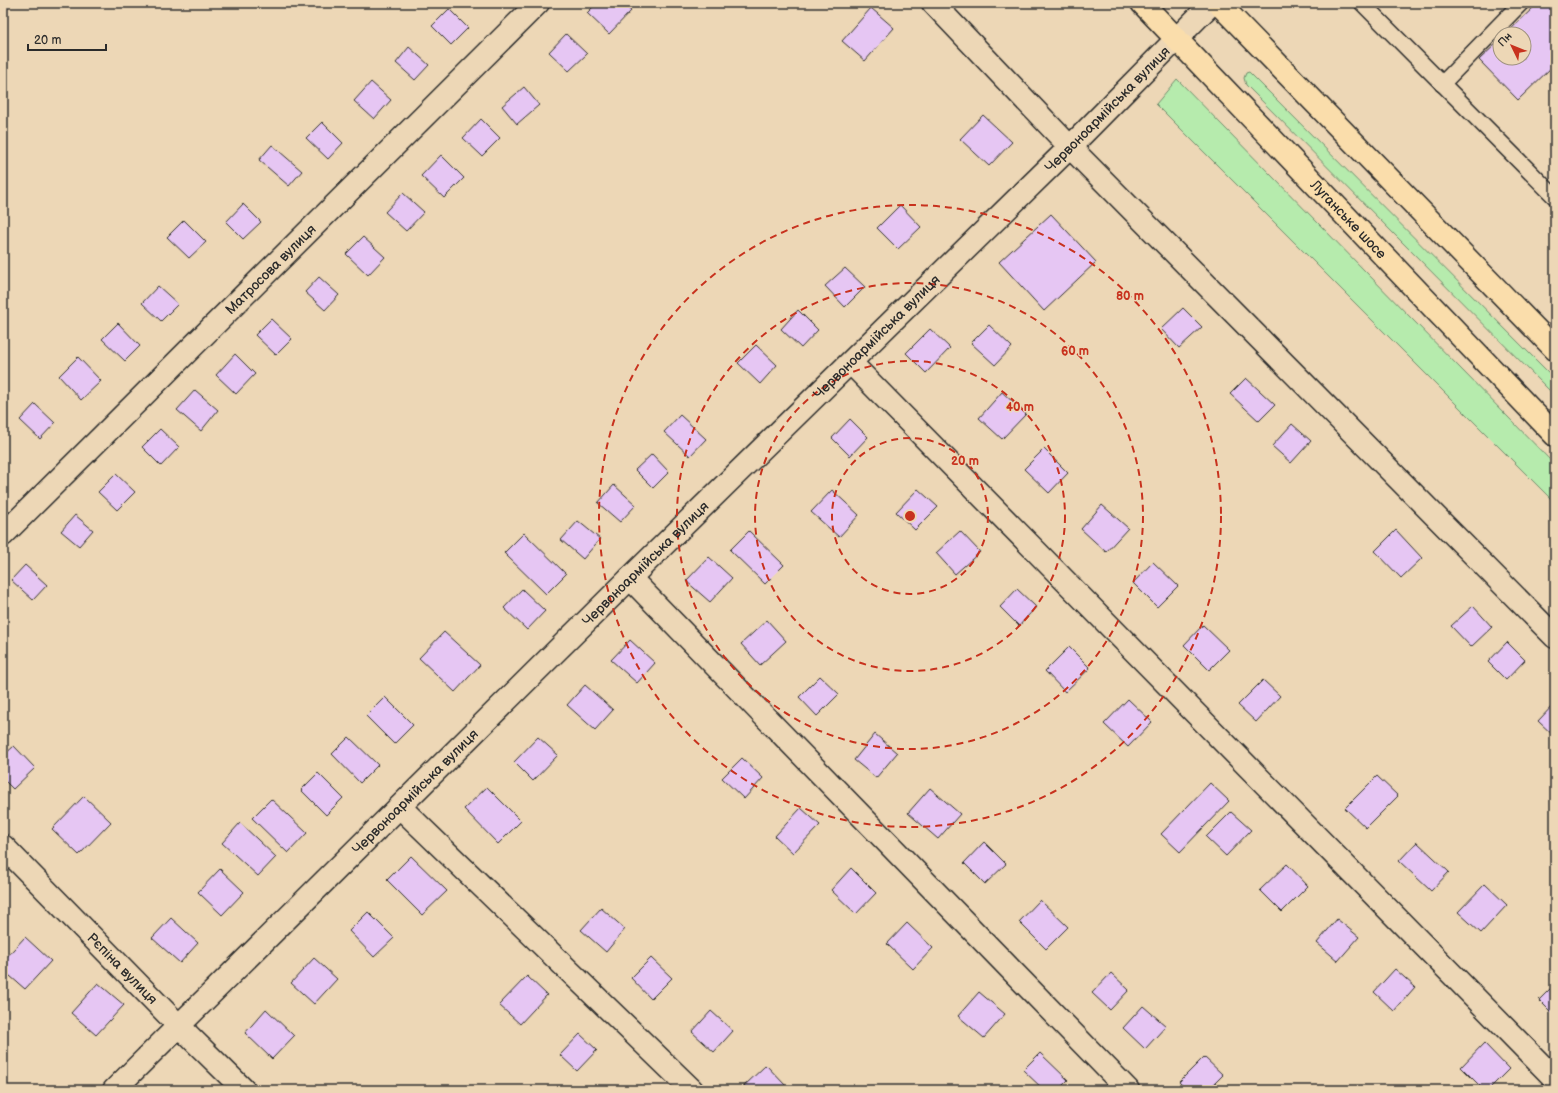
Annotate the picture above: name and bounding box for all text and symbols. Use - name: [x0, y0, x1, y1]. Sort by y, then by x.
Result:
- scale bar: [28, 26, 106, 52]
- north arrow: [1492, 26, 1532, 66]
- text: Пн: [1495, 30, 1515, 49]
- text: 20 m: [34, 33, 61, 48]
- street label: Червоноармійська вулиця: [1041, 43, 1174, 176]
- street label: Луганське шосе: [1306, 176, 1390, 262]
- street label: Матросова вулиця: [222, 221, 320, 318]
- street label: Червоноармійська вулиця: [810, 271, 944, 403]
- text: 80 m: [1116, 289, 1144, 304]
- text: 60 m: [1061, 344, 1089, 359]
- text: 40 m: [1006, 400, 1034, 415]
- text: 20 m: [951, 454, 979, 469]
- street label: Червоноармійська вулиця: [579, 498, 712, 630]
- centre of rings: [903, 509, 917, 523]
- street label: Червоноармійська вулиця: [349, 725, 482, 858]
- street label: Рєпіна вулиця: [84, 929, 161, 1008]

